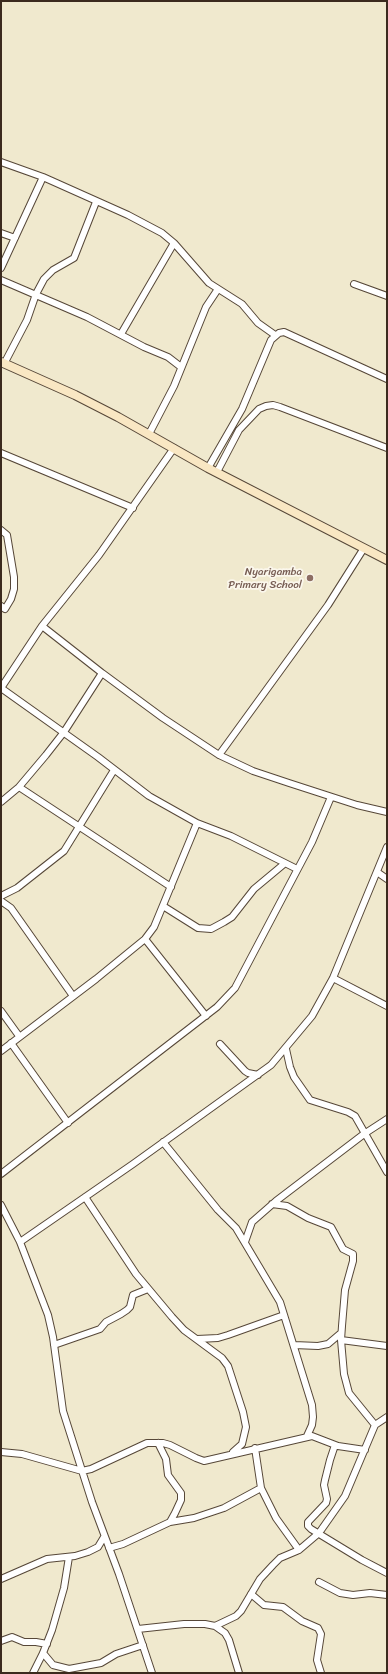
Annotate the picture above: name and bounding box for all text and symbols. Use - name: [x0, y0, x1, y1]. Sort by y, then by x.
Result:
- place label: Nyarigamba Primary School: [228, 565, 302, 591]
- marker: Nyarigamba Primary School: [305, 573, 315, 583]

